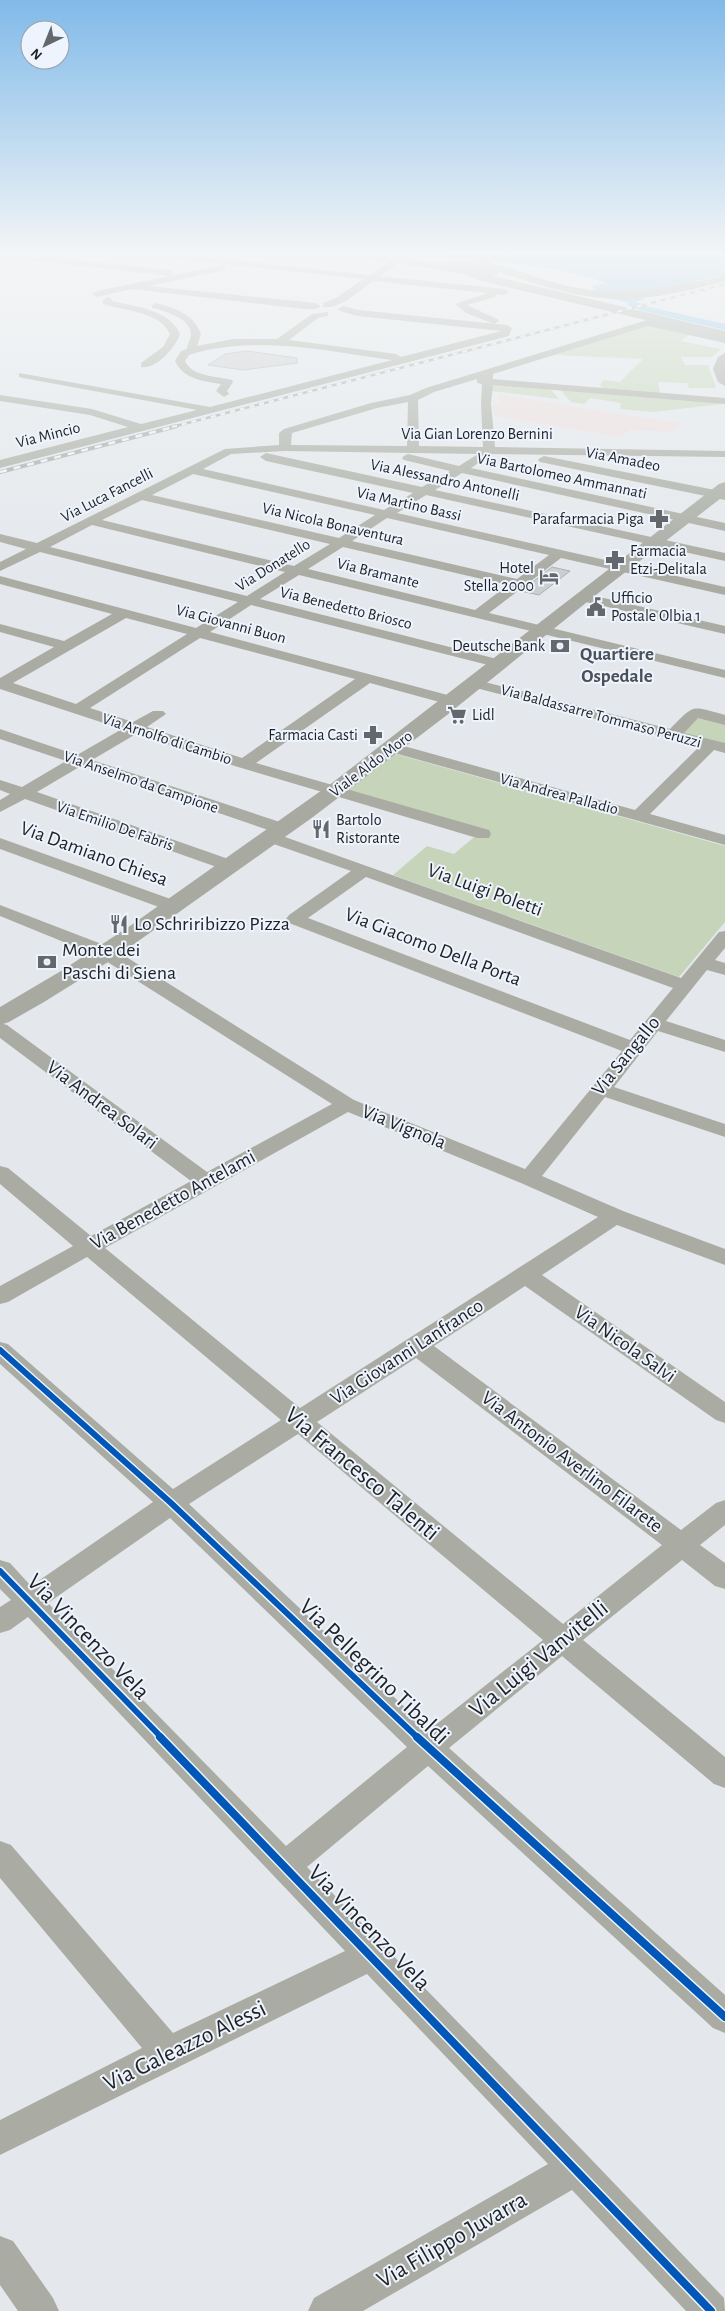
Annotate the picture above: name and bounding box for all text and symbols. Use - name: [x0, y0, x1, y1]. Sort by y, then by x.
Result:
- north arrow: [20, 20, 70, 70]
- text: N: [28, 45, 45, 62]
- street label: Via Mincio: [14, 419, 82, 451]
- street label: Via Gian Lorenzo Bernini: [401, 426, 553, 442]
- street label: Via Amadeo: [584, 444, 662, 474]
- street label: Via Bartolomeo Ammannati: [475, 450, 649, 502]
- street label: Via Alessandro Antonelli: [369, 456, 521, 504]
- street label: Via Luca Fancelli: [58, 465, 156, 525]
- street label: Via Martino Bassi: [355, 484, 463, 524]
- street label: Via Nicola Bonaventura: [261, 500, 405, 548]
- pharmacy icon: Parafarmacia Piga: [648, 508, 670, 530]
- place label: Parafarmacia Piga: [532, 511, 644, 527]
- street label: Via Donatello: [233, 536, 313, 594]
- place label: Farmacia Etzi-Delitala: [630, 543, 707, 577]
- pharmacy icon: Farmacia Etzi-Delitala: [604, 549, 626, 571]
- street label: Via Bramante: [335, 555, 421, 591]
- place label: Hotel Stella 2000: [464, 560, 534, 594]
- hotel icon: Hotel Stella 2000: [538, 566, 560, 588]
- street label: Via Benedetto Briosco: [278, 584, 414, 632]
- place label: Ufficio Postale Olbia 1: [611, 590, 701, 624]
- public building icon: Ufficio Postale Olbia 1: [585, 596, 607, 618]
- street label: Via Giovanni Buon: [174, 602, 288, 646]
- bank icon: Deutsche Bank: [549, 635, 571, 657]
- place label: Deutsche Bank: [452, 638, 546, 654]
- district label: Quartiere Ospedale: [580, 645, 654, 686]
- street label: Via Baldassarre Tommaso Peruzzi: [499, 681, 703, 751]
- supermarket icon: Lidl: [446, 704, 468, 726]
- place label: Lidl: [472, 707, 495, 723]
- street label: Via Arnolfo di Cambio: [100, 710, 234, 768]
- pharmacy icon: Farmacia Casti: [362, 724, 384, 746]
- place label: Farmacia Casti: [268, 727, 358, 743]
- street label: Viale Aldo Moro: [327, 728, 416, 800]
- street label: Via Anselmo da Campione: [61, 748, 221, 816]
- street label: Via Andrea Palladio: [498, 771, 620, 818]
- street label: Via Emilio De Fabris: [54, 798, 176, 854]
- place label: Bartolo Ristorante: [336, 812, 400, 846]
- street label: Via Damiano Chiesa: [18, 818, 170, 890]
- restaurant icon: Bartolo Ristorante: [310, 818, 332, 840]
- street label: Via Luigi Poletti: [425, 860, 545, 920]
- street label: Via Giacomo Della Porta: [342, 904, 524, 990]
- restaurant icon: Lo Schriribizzo Pizza: [108, 913, 130, 935]
- place label: Lo Schriribizzo Pizza: [134, 914, 290, 934]
- place label: Monte dei Paschi di Siena: [62, 940, 176, 983]
- bank icon: Monte dei Paschi di Siena: [36, 951, 58, 973]
- street label: Via Sangallo: [588, 1013, 664, 1099]
- street label: Via Andrea Solari: [43, 1057, 161, 1153]
- street label: Via Vignola: [359, 1101, 449, 1153]
- street label: Via Benedetto Antelami: [87, 1146, 259, 1254]
- street label: Via Giovanni Lanfranco: [327, 1295, 487, 1409]
- street label: Via Nicola Salvi: [571, 1302, 679, 1386]
- street label: Via Antonio Averlino Filarete: [478, 1387, 666, 1537]
- street label: Via Francesco Talenti: [280, 1403, 444, 1545]
- street label: Via Vincenzo Vela: [22, 1569, 154, 1705]
- street label: Via Pellegrino Tibaldi: [294, 1595, 454, 1749]
- street label: Via Luigi Vanvitelli: [465, 1596, 613, 1722]
- street label: Via Vincenzo Vela: [303, 1860, 435, 1996]
- street label: Via Galeazzo Alessi: [100, 1996, 270, 2096]
- street label: Via Filippo Juvarra: [373, 2187, 531, 2293]

